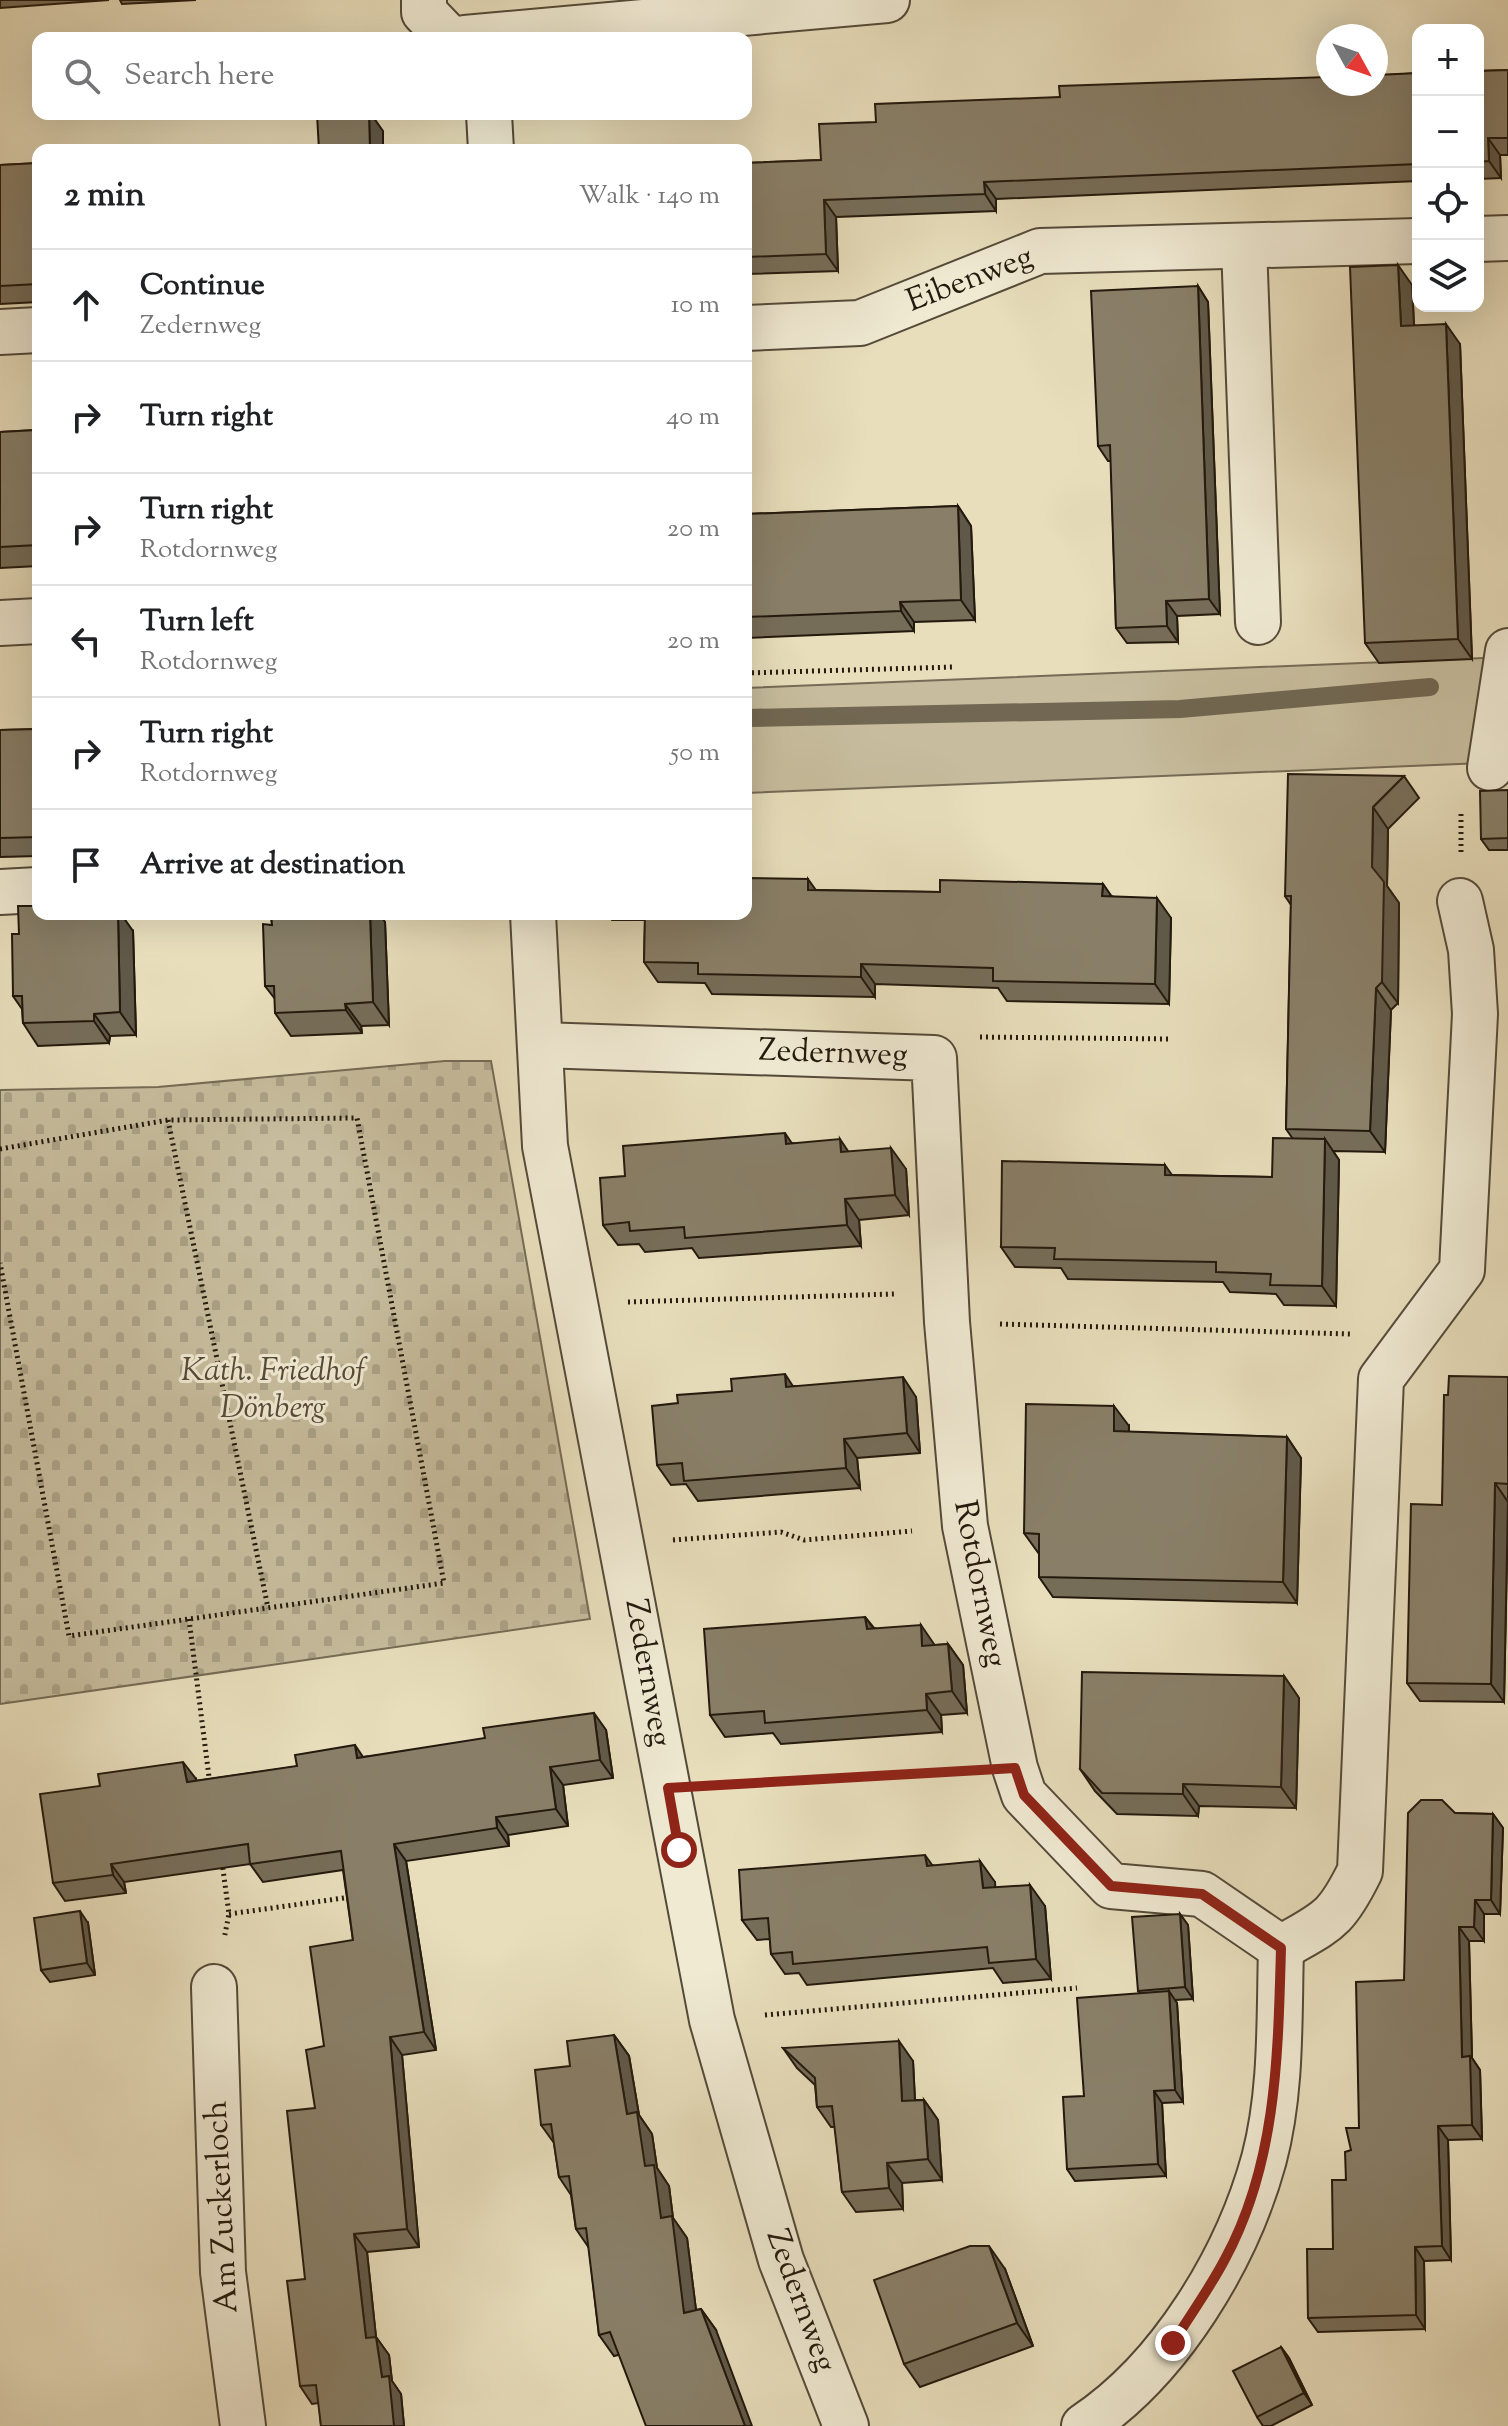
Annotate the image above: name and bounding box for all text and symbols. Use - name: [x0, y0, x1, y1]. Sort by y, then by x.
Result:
- north arrow: [1316, 24, 1388, 96]
- map controls: [1412, 24, 1484, 312]
- button: +: [1412, 24, 1484, 96]
- search box: [32, 32, 752, 120]
- icon: search: [60, 54, 104, 98]
- text: Search here: [124, 55, 274, 98]
- button: −: [1412, 96, 1484, 168]
- button: locate: [1412, 168, 1484, 240]
- text: 2 min: [64, 172, 145, 221]
- text: Walk · 140 m: [579, 178, 720, 215]
- street label: Eibenweg: [900, 235, 1040, 325]
- button: layers: [1412, 240, 1484, 312]
- text: Continue: [140, 265, 265, 308]
- icon: ahead: [64, 283, 108, 327]
- text: 10 m: [671, 287, 720, 324]
- text: Zedernweg: [140, 308, 261, 345]
- icon: right: [64, 395, 108, 439]
- text: Turn right: [140, 396, 273, 439]
- text: 40 m: [666, 399, 720, 436]
- text: Turn right: [140, 489, 273, 532]
- icon: right: [64, 507, 108, 551]
- text: 20 m: [667, 511, 720, 548]
- text: Rotdornweg: [140, 532, 277, 569]
- text: Turn left: [140, 601, 254, 644]
- icon: left: [64, 619, 108, 663]
- text: 20 m: [667, 623, 720, 660]
- text: Rotdornweg: [140, 644, 277, 681]
- text: Turn right: [140, 713, 273, 756]
- icon: right: [64, 731, 108, 775]
- text: 50 m: [670, 735, 720, 772]
- text: Rotdornweg: [140, 756, 277, 793]
- icon: arrive: [64, 843, 108, 887]
- text: Arrive at destination: [140, 844, 405, 887]
- street label: Zedernweg: [758, 1028, 908, 1080]
- park label: Kath. Friedhof Dönberg: [181, 1349, 368, 1432]
- street label: Rotdornweg: [940, 1497, 1018, 1671]
- street label: Zedernweg: [611, 1596, 683, 1750]
- route start: [661, 1832, 697, 1868]
- street label: Am Zuckerloch: [194, 2099, 252, 2314]
- street label: Zedernweg: [753, 2223, 847, 2379]
- route end: [1155, 2325, 1191, 2361]

